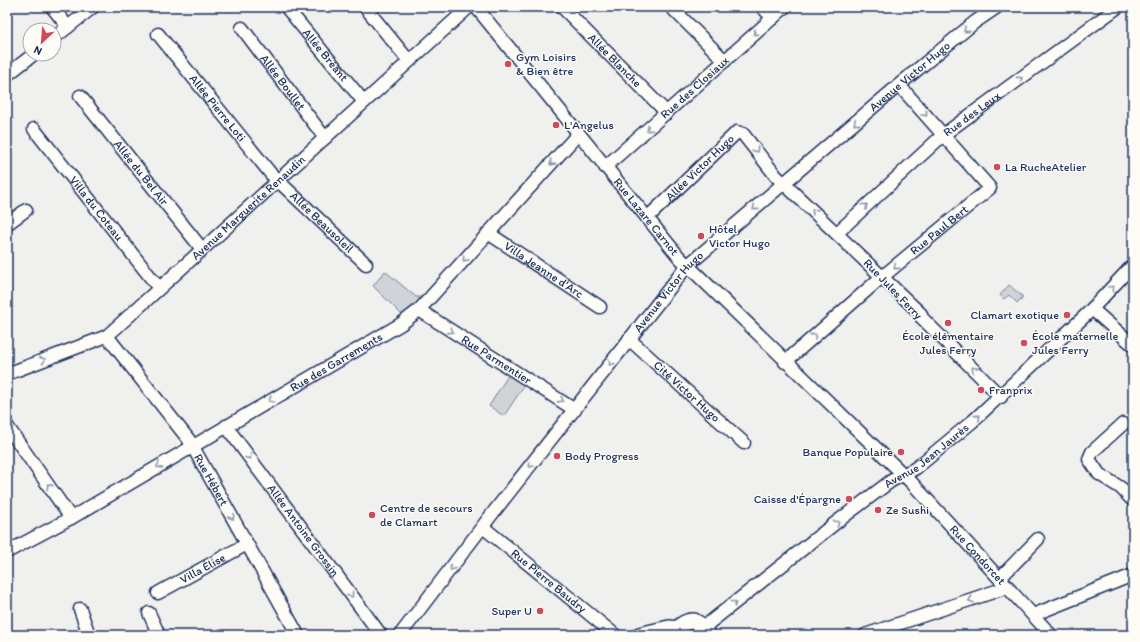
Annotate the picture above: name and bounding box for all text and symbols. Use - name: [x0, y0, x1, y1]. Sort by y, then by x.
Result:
- north arrow: [22, 22, 62, 62]
- one-way arrow: [963, 25, 970, 32]
- street label: Allée Bréant: [300, 26, 351, 85]
- one-way arrow: [753, 28, 761, 36]
- street label: Allée Blanche: [585, 30, 645, 90]
- street label: Avenue Victor Hugo: [866, 38, 953, 114]
- text: N: [32, 43, 44, 58]
- place label: Gym Loisirs & Bien être: [516, 50, 576, 78]
- street label: Allée Boullet: [257, 52, 309, 113]
- street label: Rue des Closiaux: [658, 53, 732, 121]
- marker: Gym Loisirs & Bien être: [503, 59, 513, 69]
- street label: Allée Pierre Loti: [187, 72, 249, 144]
- one-way arrow: [1016, 76, 1023, 84]
- street label: Rue des Leux: [941, 88, 1003, 139]
- one-way arrow: [920, 110, 927, 117]
- place label: L'Angelus: [564, 118, 614, 132]
- one-way arrow: [853, 118, 860, 125]
- marker: L'Angelus: [551, 120, 561, 130]
- one-way arrow: [646, 125, 653, 132]
- street label: Allée Victor Hugo: [663, 132, 737, 204]
- street label: Allée du Bel Air: [111, 137, 172, 208]
- one-way arrow: [751, 145, 758, 152]
- street label: Avenue Marguerite Renaudin: [189, 152, 308, 263]
- one-way arrow: [549, 158, 557, 166]
- place label: La RucheAtelier: [1005, 160, 1087, 174]
- marker: La RucheAtelier: [992, 162, 1002, 172]
- street label: Villa du Coteau: [67, 173, 126, 244]
- street label: Rue Lazare Carnot: [611, 175, 682, 258]
- street label: Allée Beausoleil: [287, 189, 357, 256]
- street label: Rue Paul Bert: [907, 202, 971, 258]
- one-way arrow: [752, 204, 759, 211]
- one-way arrow: [860, 204, 868, 211]
- one-way arrow: [811, 208, 819, 216]
- place label: Hôtel Victor Hugo: [709, 222, 770, 250]
- marker: Hôtel Victor Hugo: [696, 231, 706, 241]
- street label: Villa Jeanne d'Arc: [502, 239, 586, 301]
- street label: Avenue Victor Hugo: [631, 248, 706, 335]
- one-way arrow: [462, 254, 469, 262]
- street label: Rue Jules Ferry: [861, 256, 926, 322]
- one-way arrow: [893, 262, 900, 269]
- one-way arrow: [1107, 285, 1115, 293]
- place label: Clamart exotique: [970, 308, 1059, 322]
- marker: Clamart exotique: [1062, 310, 1072, 320]
- marker: École élémentaire Jules Ferry: [943, 318, 953, 328]
- one-way arrow: [447, 326, 454, 333]
- place label: École élémentaire Jules Ferry: [902, 329, 994, 357]
- place label: École maternelle Jules Ferry: [1032, 329, 1119, 357]
- street label: Rue des Garrements: [287, 330, 385, 395]
- street label: Rue Parmentier: [459, 332, 534, 387]
- one-way arrow: [810, 333, 817, 340]
- marker: École maternelle Jules Ferry: [1019, 338, 1029, 348]
- one-way arrow: [40, 357, 47, 365]
- one-way arrow: [609, 358, 616, 365]
- street label: Cité Victor Hugo: [651, 358, 723, 425]
- one-way arrow: [971, 366, 979, 374]
- place label: Franprix: [989, 383, 1033, 397]
- marker: Franprix: [976, 385, 986, 395]
- one-way arrow: [268, 395, 275, 403]
- one-way arrow: [557, 395, 564, 403]
- one-way arrow: [974, 415, 981, 422]
- street label: Avenue Jean Jaurès: [881, 420, 972, 491]
- place label: Banque Populaire: [803, 445, 893, 459]
- marker: Banque Populaire: [896, 447, 906, 457]
- place label: Body Progress: [565, 449, 639, 463]
- street label: Rue Hébert: [191, 451, 232, 509]
- marker: Body Progress: [552, 451, 562, 461]
- one-way arrow: [244, 453, 252, 460]
- one-way arrow: [529, 460, 536, 468]
- one-way arrow: [156, 462, 163, 469]
- street label: Allée Antoine Grossin: [265, 482, 342, 579]
- one-way arrow: [47, 483, 54, 490]
- place label: Caisse d'Épargne: [754, 492, 841, 506]
- marker: Caisse d'Épargne: [844, 494, 854, 504]
- place label: Centre de secours de Clamart: [380, 501, 473, 529]
- place label: Ze Sushi: [886, 503, 929, 517]
- marker: Ze Sushi: [873, 505, 883, 515]
- marker: Centre de secours de Clamart: [367, 510, 377, 520]
- one-way arrow: [227, 513, 234, 520]
- one-way arrow: [832, 520, 839, 527]
- street label: Rue Condorcet: [947, 522, 1009, 588]
- street label: Rue Pierre Baudry: [508, 546, 590, 616]
- street label: Villa Élise: [178, 550, 228, 587]
- one-way arrow: [450, 563, 457, 570]
- one-way arrow: [346, 591, 353, 598]
- one-way arrow: [968, 595, 975, 603]
- one-way arrow: [730, 600, 737, 607]
- place label: Super U: [491, 604, 532, 618]
- marker: Super U: [535, 606, 545, 616]

